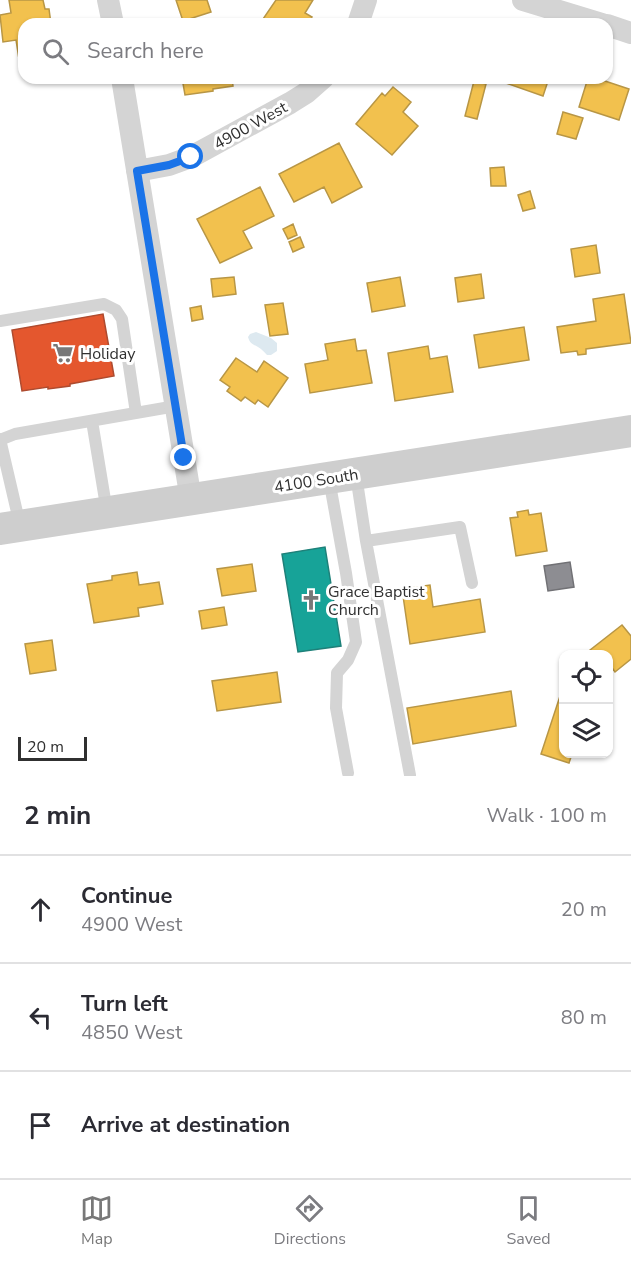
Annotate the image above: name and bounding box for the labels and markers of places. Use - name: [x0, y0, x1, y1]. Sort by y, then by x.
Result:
- supermarket icon: Holiday: [51, 341, 75, 365]
- place label: Holiday: [80, 343, 136, 365]
- place label: Grace Baptist Church: [328, 581, 425, 621]
- church icon: Grace Baptist Church: [299, 588, 323, 612]

